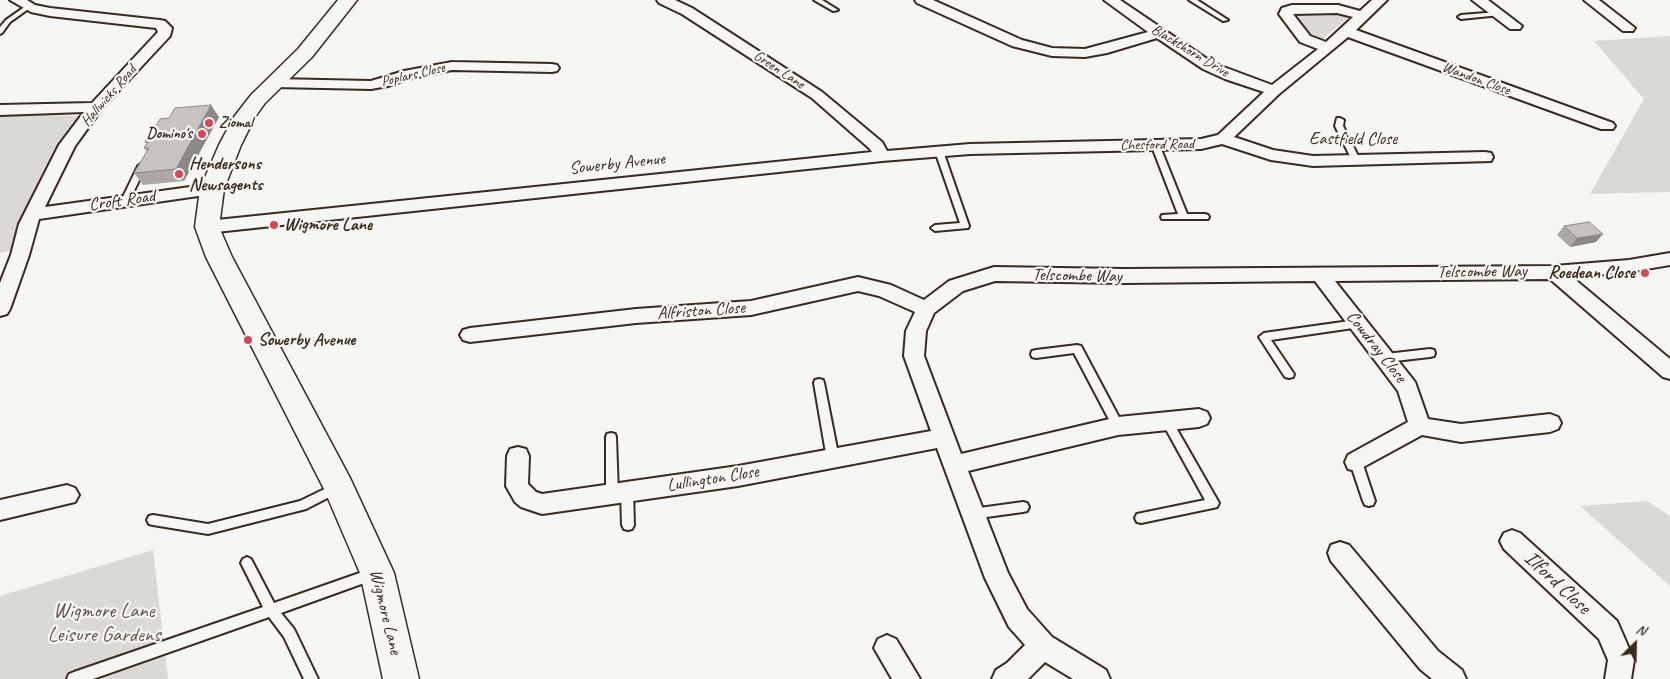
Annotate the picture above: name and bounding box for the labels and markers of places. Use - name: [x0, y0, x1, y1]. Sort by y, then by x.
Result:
- place label: Ziomal: [219, 114, 253, 132]
- marker: Ziomal: [203, 117, 215, 129]
- place label: Domino's: [147, 125, 192, 143]
- marker: Domino's: [196, 128, 208, 140]
- place label: Hendersons Newsagents: [189, 153, 262, 195]
- marker: Hendersons Newsagents: [173, 168, 185, 180]
- place label: Wigmore Lane: [284, 214, 372, 236]
- marker: Wigmore Lane: [268, 219, 280, 231]
- place label: Roedean Close: [1548, 262, 1635, 284]
- marker: Roedean Close: [1639, 267, 1651, 279]
- place label: Sowerby Avenue: [258, 329, 355, 351]
- marker: Sowerby Avenue: [242, 334, 254, 346]

